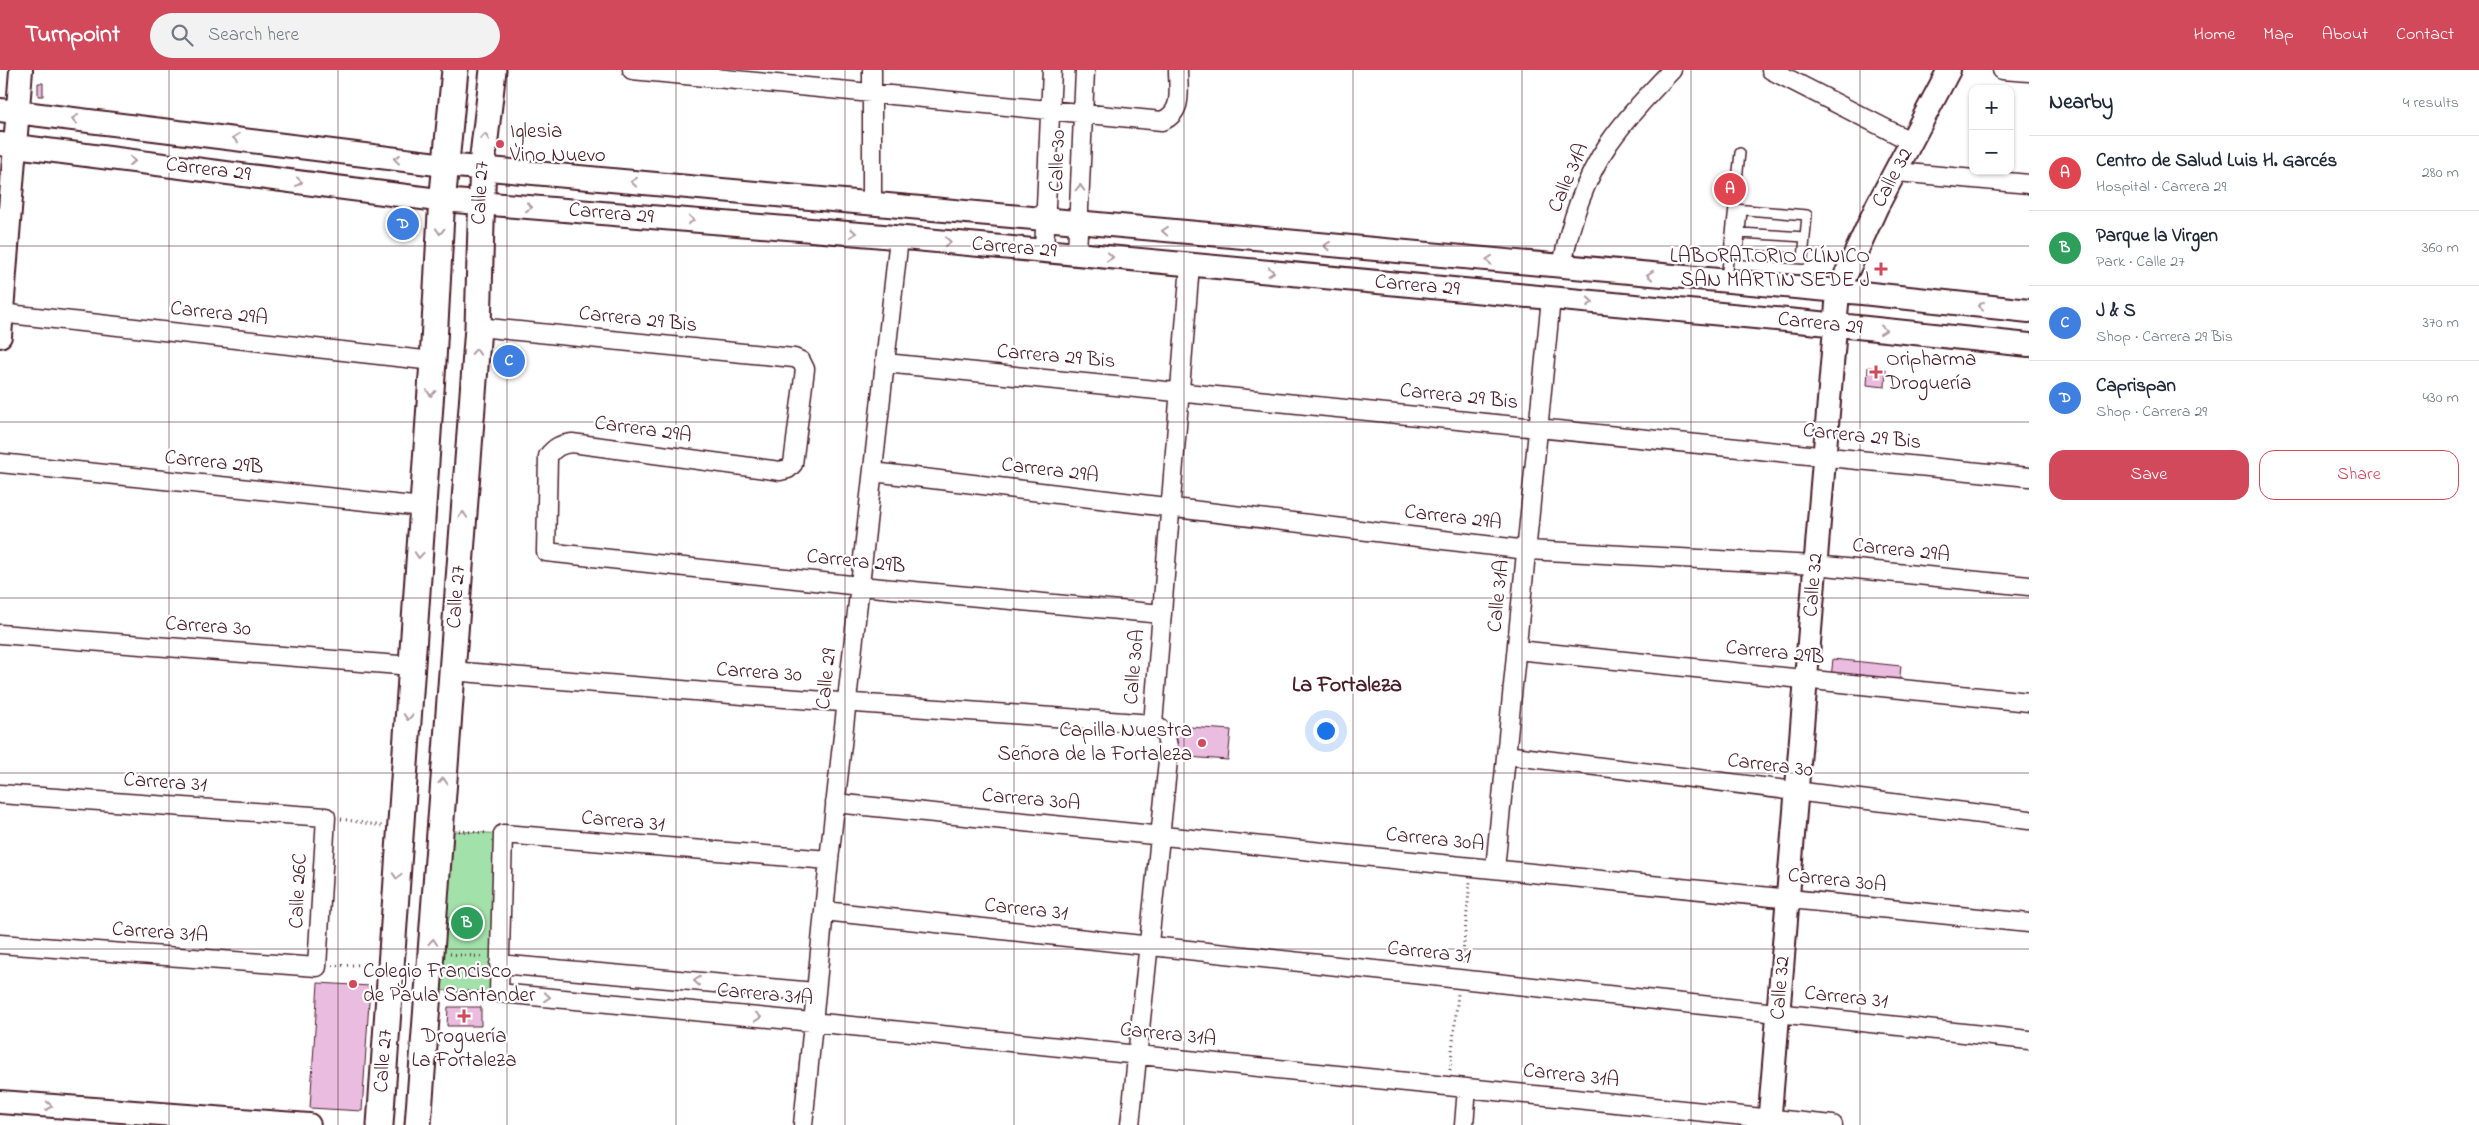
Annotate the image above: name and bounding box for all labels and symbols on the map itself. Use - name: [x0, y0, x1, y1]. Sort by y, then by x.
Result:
- one-way arrow: [70, 114, 79, 124]
- place label: Iglesia Vino Nuevo: [509, 117, 606, 171]
- street label: Calle 30: [1042, 129, 1074, 193]
- one-way arrow: [232, 133, 240, 144]
- one-way arrow: [479, 133, 490, 141]
- marker: Iglesia Vino Nuevo: [494, 138, 506, 150]
- street label: Calle 31A: [1541, 139, 1597, 217]
- street label: Calle 32: [1865, 143, 1921, 213]
- street label: Carrera 29: [164, 150, 253, 190]
- one-way arrow: [393, 154, 401, 165]
- one-way arrow: [128, 155, 136, 165]
- street label: Calle 27: [464, 160, 498, 226]
- pin: A: [1714, 170, 1746, 208]
- one-way arrow: [295, 176, 303, 187]
- one-way arrow: [630, 177, 638, 188]
- one-way arrow: [1074, 183, 1085, 191]
- street label: Carrera 29: [567, 195, 655, 233]
- one-way arrow: [525, 201, 533, 212]
- pin: D: [387, 205, 419, 243]
- one-way arrow: [687, 215, 695, 226]
- one-way arrow: [1161, 226, 1169, 237]
- one-way arrow: [435, 227, 446, 235]
- one-way arrow: [849, 228, 857, 239]
- street label: Carrera 29: [970, 229, 1058, 267]
- one-way arrow: [944, 237, 952, 248]
- one-way arrow: [1323, 240, 1331, 251]
- place label: LABORATORIO CLÍNICO SAN MARTIN SEDE J: [1670, 242, 1870, 296]
- one-way arrow: [1106, 251, 1114, 262]
- one-way arrow: [1484, 255, 1492, 266]
- marker: LABORATORIO CLÍNICO SAN MARTIN SEDE J: [1874, 262, 1888, 276]
- one-way arrow: [1268, 267, 1276, 278]
- street label: Carrera 29: [1373, 267, 1461, 305]
- one-way arrow: [1646, 269, 1654, 280]
- street label: Carrera 29A: [169, 294, 269, 334]
- one-way arrow: [1586, 296, 1594, 307]
- street label: Carrera 29 Bis: [577, 299, 699, 341]
- one-way arrow: [1976, 300, 1984, 311]
- street label: Carrera 29: [1776, 305, 1865, 343]
- one-way arrow: [1879, 324, 1887, 335]
- street label: Carrera 29 Bis: [995, 337, 1117, 377]
- pin: C: [493, 342, 525, 380]
- place label: Oripharma Droguería: [1885, 345, 1976, 401]
- one-way arrow: [470, 348, 481, 356]
- marker: Oripharma Droguería: [1870, 366, 1882, 378]
- street label: Carrera 29 Bis: [1398, 376, 1520, 418]
- one-way arrow: [426, 389, 437, 397]
- street label: Carrera 29A: [592, 408, 694, 452]
- street label: Carrera 29 Bis: [1801, 416, 1923, 458]
- street label: Carrera 29B: [163, 443, 265, 483]
- street label: Carrera 29A: [999, 450, 1101, 492]
- street label: Carrera 29A: [1402, 497, 1504, 539]
- one-way arrow: [458, 510, 469, 518]
- street label: Carrera 29A: [1851, 531, 1951, 571]
- street label: Carrera 29B: [805, 542, 907, 582]
- one-way arrow: [414, 552, 425, 560]
- street label: Calle 32: [1796, 552, 1832, 618]
- street label: Calle 31A: [1480, 558, 1518, 634]
- street label: Calle 27: [440, 564, 474, 630]
- street label: Carrera 30: [164, 609, 252, 645]
- street label: Calle 30A: [1117, 628, 1153, 706]
- street label: Carrera 29B: [1724, 633, 1826, 673]
- street label: Calle 29: [809, 646, 845, 711]
- street label: Carrera 30: [715, 655, 803, 691]
- district label: La Fortaleza: [1292, 670, 1402, 702]
- one-way arrow: [403, 714, 414, 722]
- place label: Capilla Nuestra Señora de la Fortaleza: [998, 716, 1192, 770]
- your location: [1313, 718, 1339, 744]
- marker: Capilla Nuestra Señora de la Fortaleza: [1196, 737, 1208, 749]
- street label: Carrera 30: [1725, 746, 1815, 786]
- street label: Carrera 31: [122, 765, 208, 801]
- one-way arrow: [438, 777, 449, 785]
- street label: Carrera 30A: [980, 781, 1082, 819]
- street label: Carrera 31: [580, 803, 666, 841]
- street label: Carrera 30A: [1384, 820, 1486, 860]
- street label: Calle 26C: [282, 852, 316, 930]
- street label: Carrera 30A: [1786, 861, 1888, 901]
- one-way arrow: [392, 873, 403, 881]
- street label: Carrera 31: [983, 891, 1070, 929]
- pin: B: [451, 904, 483, 942]
- street label: Carrera 31A: [111, 915, 209, 951]
- street label: Carrera 31: [1386, 934, 1473, 972]
- one-way arrow: [427, 937, 438, 945]
- street label: Calle 32: [1763, 955, 1799, 1021]
- place label: Colegio Francisco de Paula Santander: [363, 957, 536, 1011]
- one-way arrow: [693, 976, 701, 987]
- street label: Carrera 31A: [716, 976, 814, 1014]
- marker: Colegio Francisco de Paula Santander: [347, 978, 359, 990]
- street label: Carrera 31: [1803, 979, 1890, 1017]
- one-way arrow: [543, 991, 551, 1002]
- marker: Droguería La Fortaleza: [458, 1010, 470, 1022]
- one-way arrow: [755, 1011, 763, 1022]
- street label: Carrera 31A: [1118, 1015, 1218, 1055]
- place label: Droguería La Fortaleza: [412, 1022, 516, 1076]
- street label: Calle 27: [367, 1028, 401, 1094]
- street label: Carrera 31A: [1521, 1056, 1621, 1096]
- one-way arrow: [45, 1100, 53, 1111]

